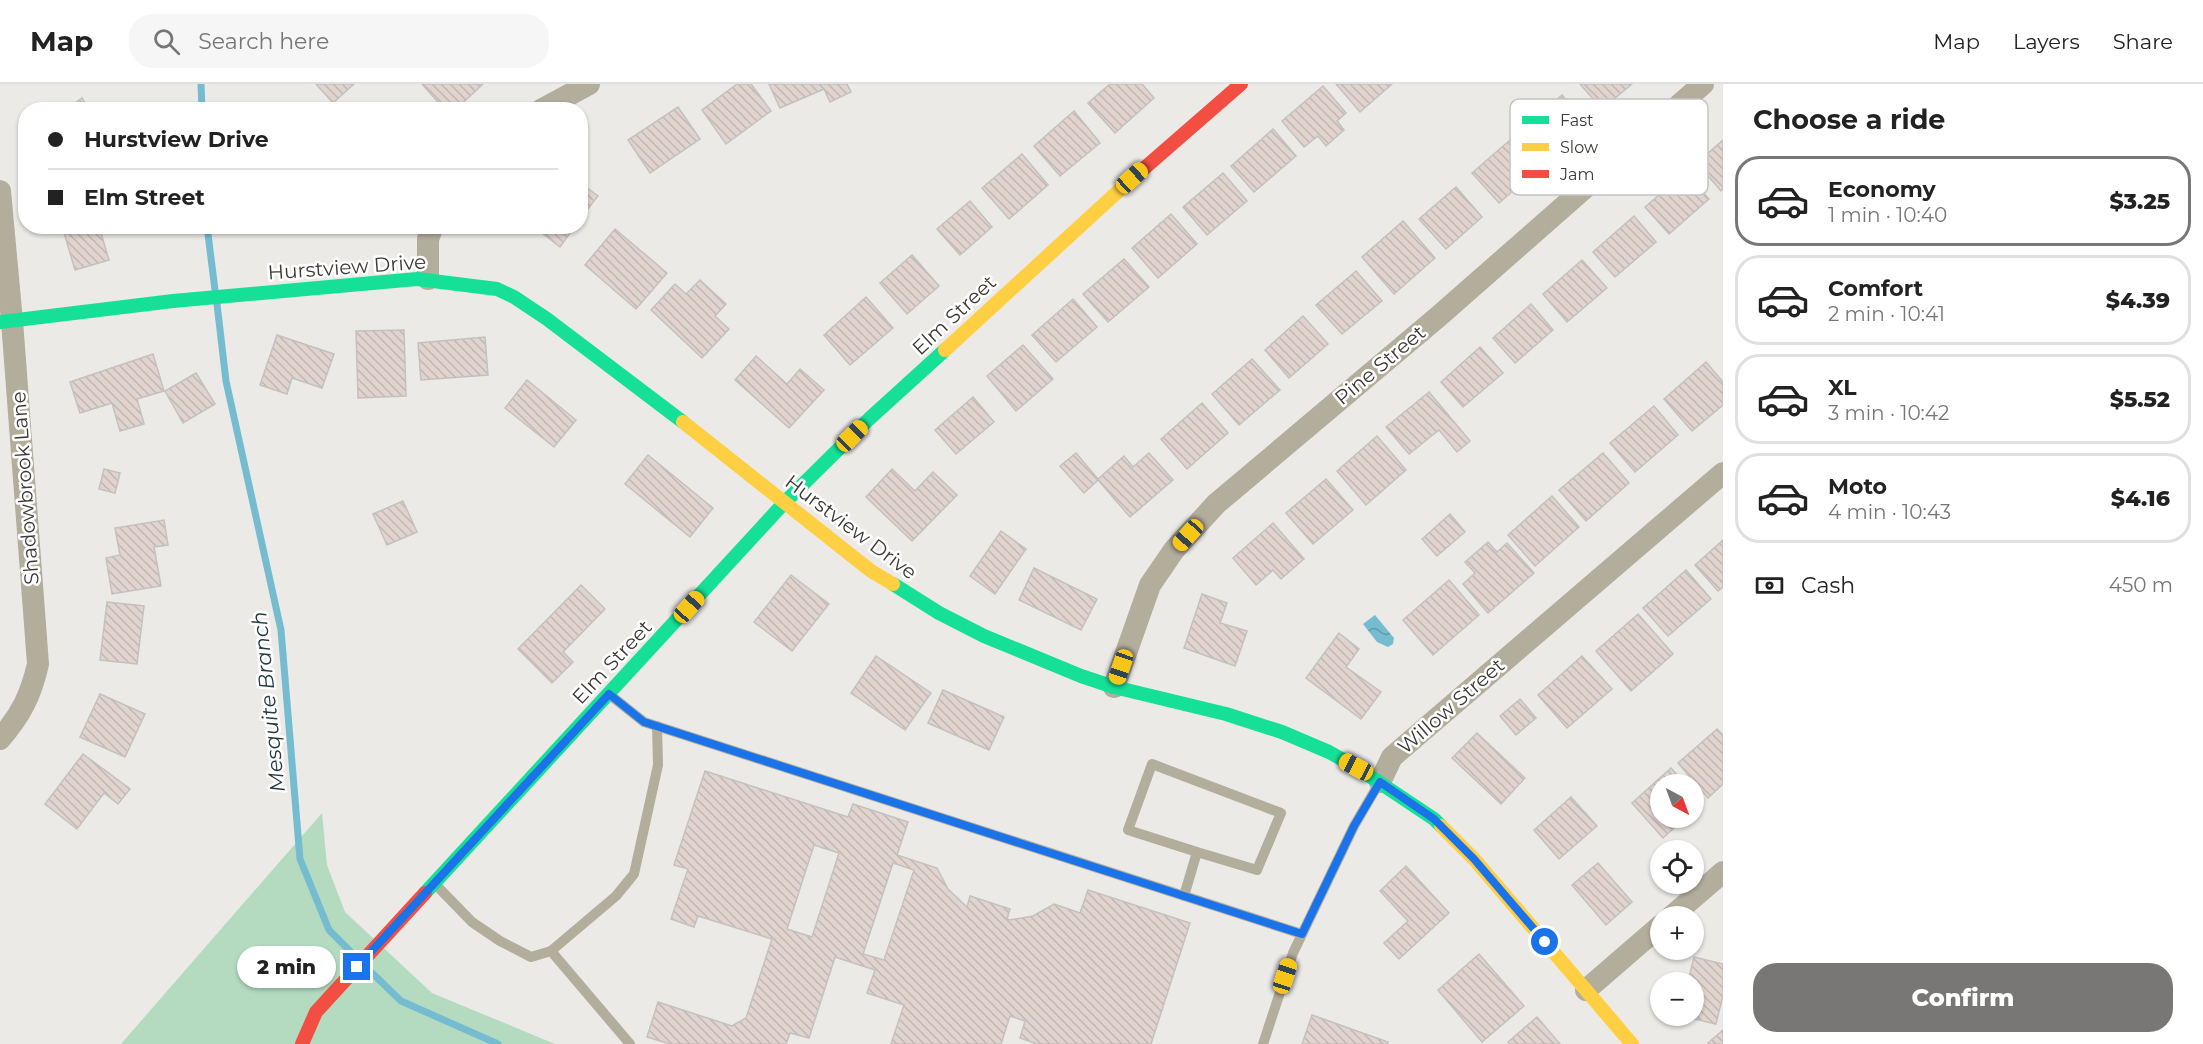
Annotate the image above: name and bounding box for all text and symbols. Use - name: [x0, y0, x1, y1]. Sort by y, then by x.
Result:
- search box: [129, 14, 549, 68]
- text: Map: [30, 24, 93, 58]
- icon: search: [150, 25, 183, 58]
- text: Search here: [198, 28, 329, 55]
- text: Map: [1933, 29, 1980, 54]
- text: Layers: [2013, 29, 2080, 54]
- text: Share: [2113, 29, 2173, 54]
- legend: [1510, 99, 1708, 195]
- text: Choose a ride: [1753, 103, 1945, 136]
- text: Fast: [1560, 111, 1594, 130]
- text: Hurstview Drive: [84, 126, 269, 153]
- text: Slow: [1560, 138, 1598, 157]
- car: [1113, 159, 1151, 197]
- text: Jam: [1559, 165, 1594, 184]
- icon: car: [1756, 174, 1810, 228]
- text: Economy: [1828, 176, 1936, 203]
- text: Elm Street: [84, 184, 205, 211]
- text: $3.25: [2110, 188, 2170, 215]
- text: 1 min · 10:40: [1828, 203, 1947, 227]
- street label: Hurstview Drive: [267, 249, 427, 285]
- street label: Elm Street: [907, 270, 1001, 360]
- icon: car: [1756, 273, 1810, 327]
- text: Comfort: [1828, 275, 1923, 302]
- text: $4.39: [2106, 287, 2170, 314]
- text: 2 min · 10:41: [1828, 302, 1945, 326]
- street label: Pine Street: [1330, 320, 1430, 410]
- icon: car: [1756, 372, 1810, 426]
- text: XL: [1828, 374, 1857, 401]
- text: $5.52: [2110, 386, 2170, 413]
- street label: Shadowbrook Lane: [6, 391, 44, 585]
- text: 3 min · 10:42: [1828, 401, 1949, 425]
- car: [833, 417, 871, 455]
- street label: Hurstview Drive: [780, 470, 922, 584]
- icon: car: [1756, 471, 1810, 525]
- text: Moto: [1828, 473, 1887, 500]
- text: $4.16: [2111, 485, 2170, 512]
- text: 4 min · 10:43: [1828, 500, 1951, 524]
- car: [1169, 516, 1207, 554]
- icon: cash: [1753, 569, 1786, 602]
- text: Cash: [1801, 572, 1855, 599]
- text: 450 m: [2109, 573, 2173, 597]
- car: [670, 588, 708, 626]
- water label: Mesquite Branch: [246, 610, 290, 794]
- street label: Elm Street: [567, 615, 657, 709]
- car: [1107, 647, 1135, 687]
- street label: Willow Street: [1393, 653, 1509, 759]
- car: [1336, 751, 1376, 783]
- north arrow: [1650, 774, 1704, 828]
- map controls: [1650, 774, 1704, 1026]
- button: locate: [1650, 840, 1704, 894]
- button: +: [1650, 906, 1704, 960]
- route start: [1531, 928, 1558, 955]
- callout: 2 min: [237, 946, 336, 988]
- route end: [343, 953, 370, 980]
- text: 2 min: [257, 955, 316, 979]
- car: [1271, 956, 1299, 996]
- button: Confirm: [1753, 963, 2173, 1032]
- button: −: [1650, 972, 1704, 1026]

